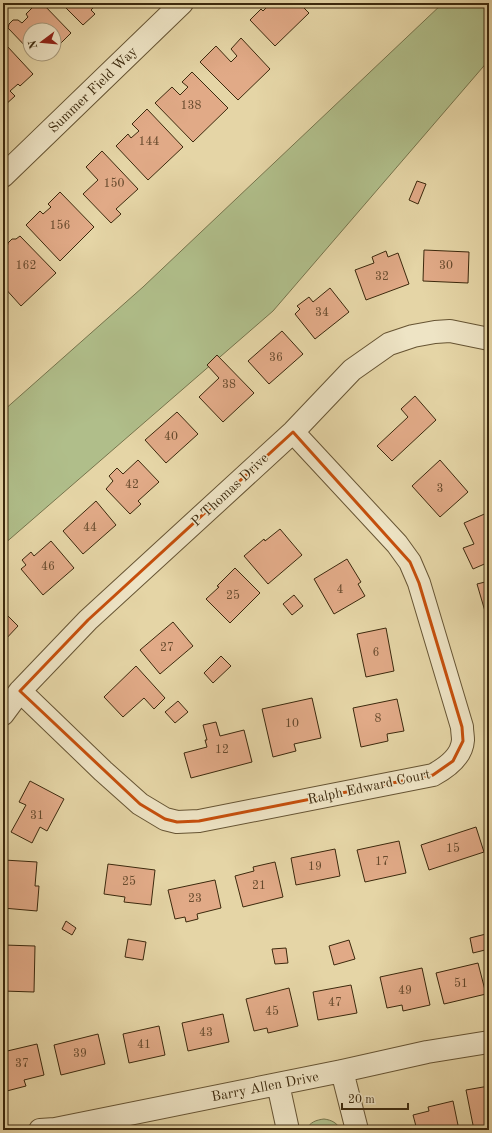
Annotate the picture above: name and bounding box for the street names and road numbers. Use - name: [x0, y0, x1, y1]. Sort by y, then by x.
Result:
- street label: Summer Field Way: [46, 44, 140, 136]
- street label: P Thomas Drive: [189, 451, 271, 529]
- street label: Ralph Edward Court: [306, 767, 432, 807]
- street label: Barry Allen Drive: [210, 1070, 320, 1104]

